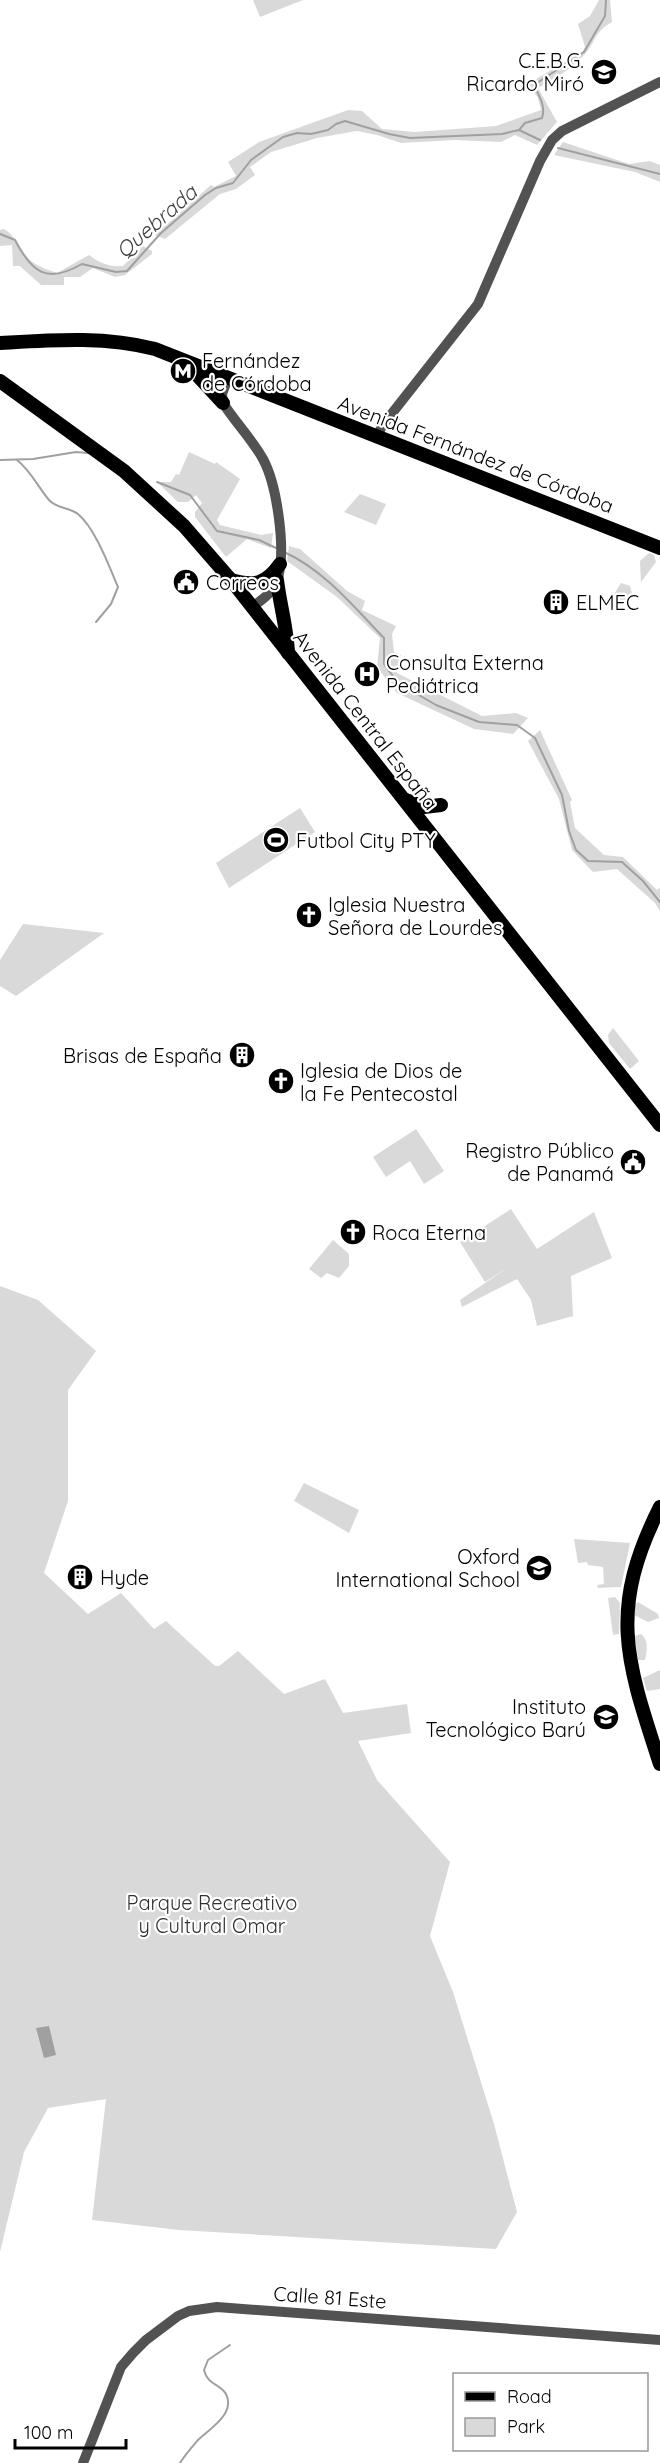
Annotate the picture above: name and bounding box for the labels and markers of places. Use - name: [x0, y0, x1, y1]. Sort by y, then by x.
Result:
- place label: C.E.B.G. Ricardo Miró: [466, 48, 584, 96]
- school or university icon: C.E.B.G. Ricardo Miró: [589, 57, 619, 87]
- place label: Fernández de Córdoba: [202, 348, 312, 396]
- metro station icon: Fernández de Córdoba: [168, 356, 198, 386]
- public building icon: Correos: [171, 567, 201, 597]
- place label: Correos: [206, 570, 279, 595]
- building icon: ELMEC: [541, 587, 571, 617]
- place label: ELMEC: [576, 590, 639, 615]
- place label: Consulta Externa Pediátrica: [386, 650, 544, 698]
- hospital icon: Consulta Externa Pediátrica: [352, 659, 382, 689]
- sports icon: Futbol City PTY: [261, 825, 291, 855]
- place label: Futbol City PTY: [296, 828, 436, 853]
- place label: Iglesia Nuestra Señora de Lourdes: [328, 892, 502, 940]
- church icon: Iglesia Nuestra Señora de Lourdes: [294, 900, 324, 930]
- building icon: Brisas de España: [227, 1040, 257, 1070]
- place label: Brisas de España: [63, 1043, 222, 1068]
- place label: Iglesia de Dios de la Fe Pentecostal: [300, 1058, 462, 1106]
- church icon: Iglesia de Dios de la Fe Pentecostal: [266, 1066, 296, 1096]
- place label: Registro Público de Panamá: [465, 1138, 614, 1186]
- public building icon: Registro Público de Panamá: [618, 1147, 648, 1177]
- church icon: Roca Eterna: [338, 1217, 368, 1247]
- place label: Roca Eterna: [372, 1220, 486, 1245]
- place label: Oxford International School: [335, 1544, 520, 1592]
- school or university icon: Oxford International School: [524, 1553, 554, 1583]
- building icon: Hyde: [65, 1562, 95, 1592]
- place label: Hyde: [100, 1565, 149, 1590]
- place label: Instituto Tecnológico Barú: [425, 1694, 586, 1742]
- school or university icon: Instituto Tecnológico Barú: [591, 1702, 621, 1732]

